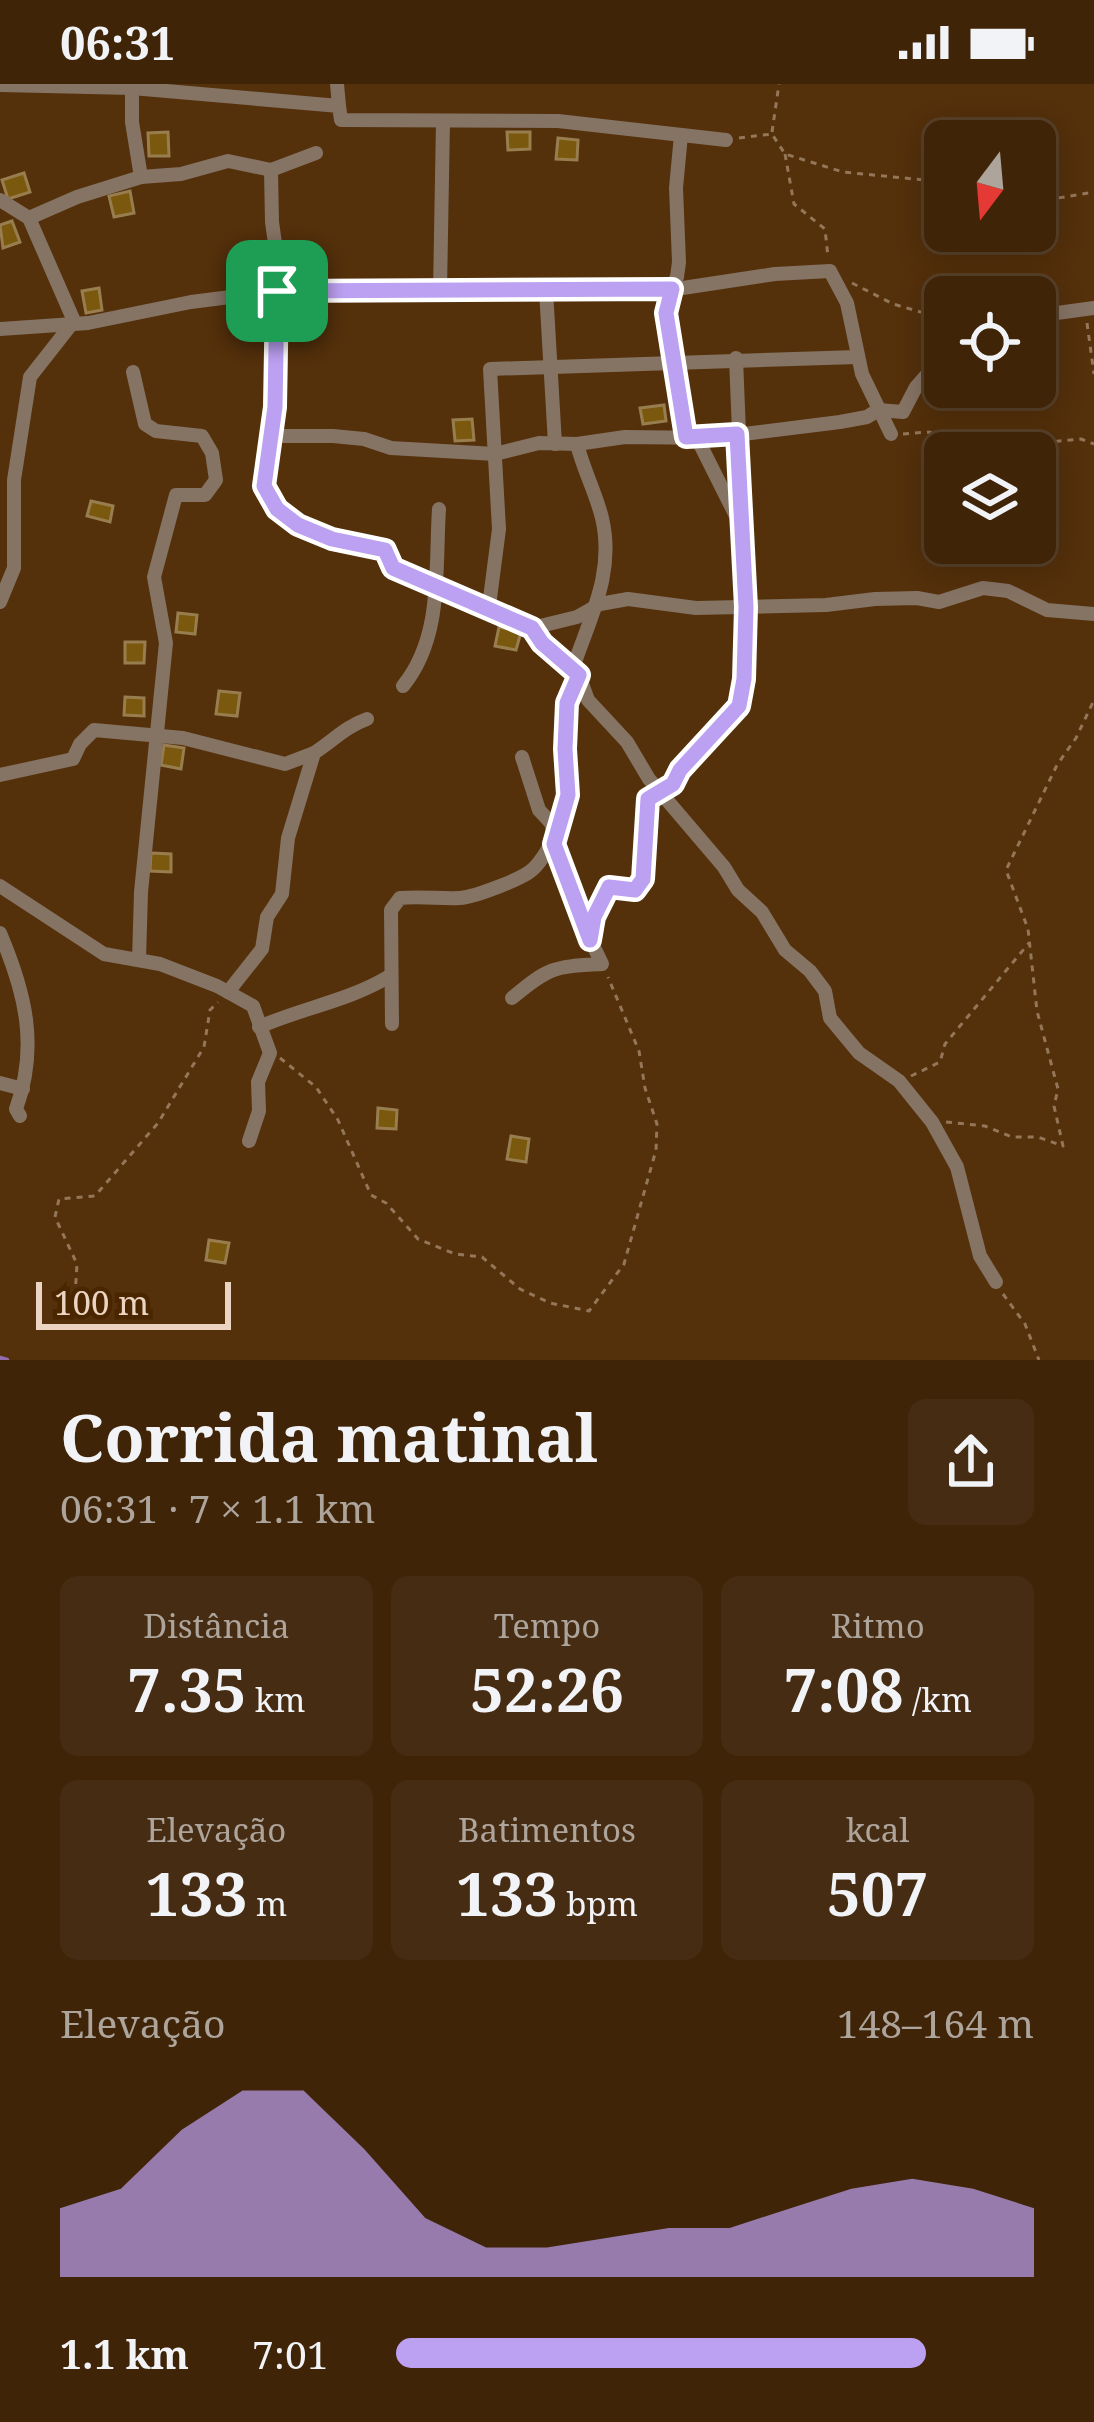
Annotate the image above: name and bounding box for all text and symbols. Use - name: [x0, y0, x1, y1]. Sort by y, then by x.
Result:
- text: 06:31: [60, 12, 175, 73]
- north arrow: [924, 120, 1056, 252]
- map controls: [924, 120, 1056, 564]
- pin: [226, 240, 328, 342]
- icon: arrive: [244, 258, 310, 324]
- button: locate: [924, 276, 1056, 408]
- button: layers: [924, 432, 1056, 564]
- scale bar: [36, 1276, 231, 1329]
- text: 100 m: [54, 1280, 149, 1325]
- text: Corrida matinal: [60, 1391, 598, 1481]
- button: share: [908, 1399, 1034, 1525]
- text: 06:31 · 7 × 1.1 km: [60, 1481, 375, 1534]
- text: Distância: [143, 1603, 289, 1648]
- text: Tempo: [494, 1603, 600, 1648]
- text: Ritmo: [831, 1603, 925, 1648]
- text: 7.35: [127, 1648, 246, 1730]
- text: 52:26: [470, 1648, 624, 1730]
- text: 7:08: [783, 1648, 903, 1730]
- text: km: [246, 1677, 306, 1722]
- text: /km: [903, 1677, 972, 1722]
- text: Elevação: [146, 1807, 286, 1852]
- text: Batimentos: [458, 1807, 636, 1852]
- text: kcal: [846, 1807, 910, 1852]
- text: 133: [146, 1852, 247, 1934]
- text: 133: [456, 1852, 558, 1934]
- text: 507: [827, 1852, 929, 1934]
- text: m: [247, 1881, 287, 1926]
- text: bpm: [558, 1881, 638, 1926]
- text: Elevação: [60, 1996, 225, 2049]
- text: 148–164 m: [837, 1996, 1034, 2049]
- text: 1.1 km: [60, 2327, 189, 2380]
- text: 7:01: [252, 2327, 329, 2380]

